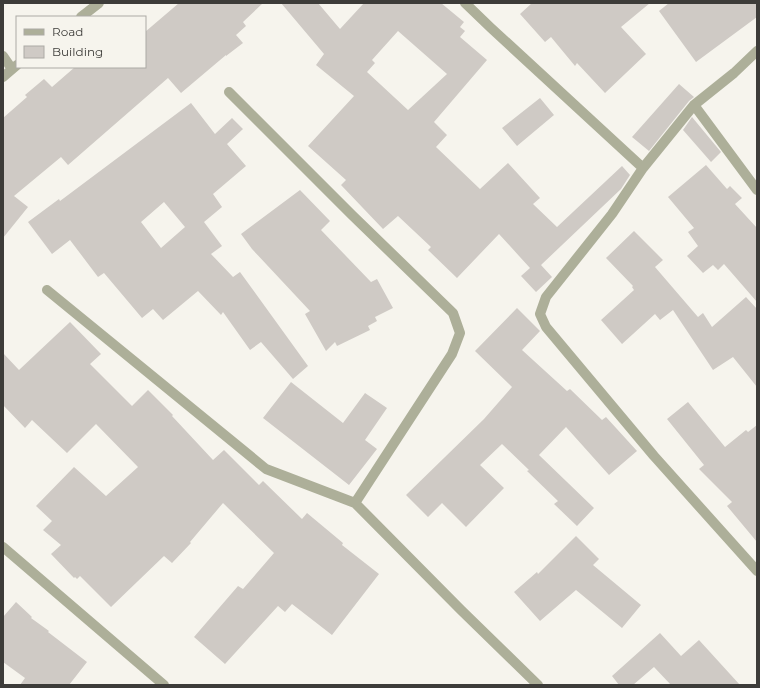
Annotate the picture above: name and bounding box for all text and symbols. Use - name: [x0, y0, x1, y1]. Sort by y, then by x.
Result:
- legend: [16, 16, 146, 68]
- text: Road: [52, 24, 83, 39]
- text: Building: [52, 44, 103, 59]

